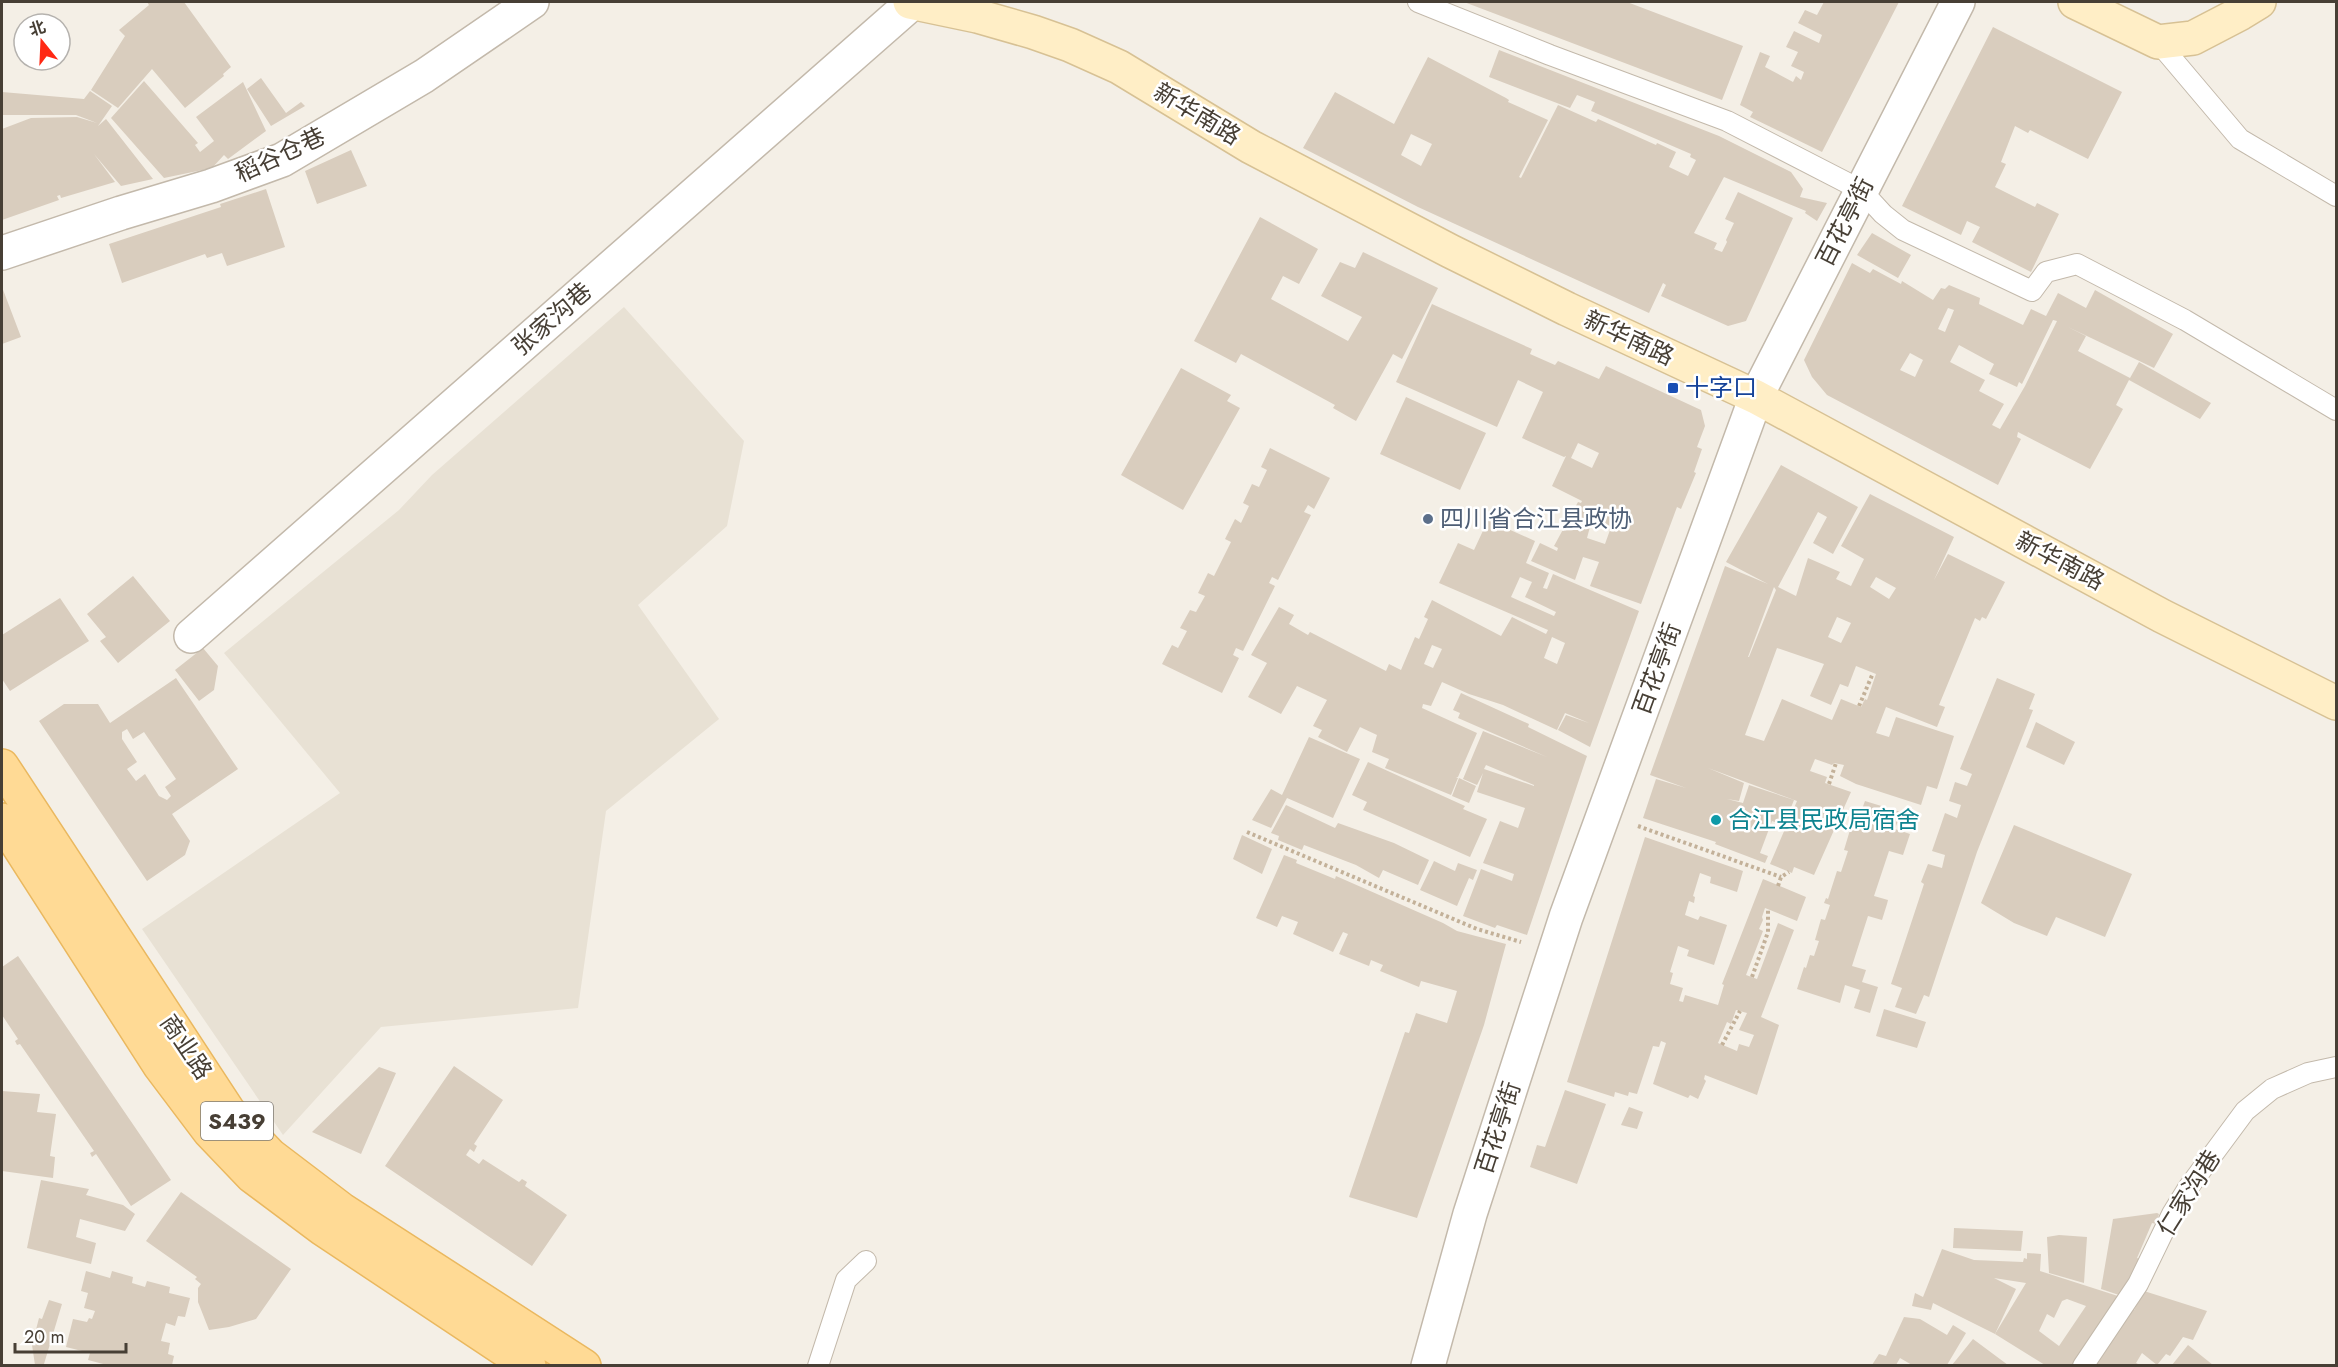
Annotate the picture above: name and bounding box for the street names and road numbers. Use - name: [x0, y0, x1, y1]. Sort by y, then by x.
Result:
- street label: 新华南路: [1147, 74, 1247, 153]
- street label: 稻谷仓巷: [229, 118, 331, 191]
- street label: 百花亭街: [1807, 171, 1882, 272]
- street label: 张家沟巷: [504, 274, 599, 363]
- street label: 新华南路: [1578, 301, 1680, 374]
- street label: 新华南路: [2010, 523, 2111, 599]
- street label: 百花亭街: [1624, 618, 1689, 720]
- street label: 商业路: [152, 1007, 221, 1086]
- street label: 百花亭街: [1466, 1077, 1529, 1179]
- road number: S439: [201, 1102, 273, 1140]
- street label: 仁家沟巷: [2148, 1143, 2229, 1243]

